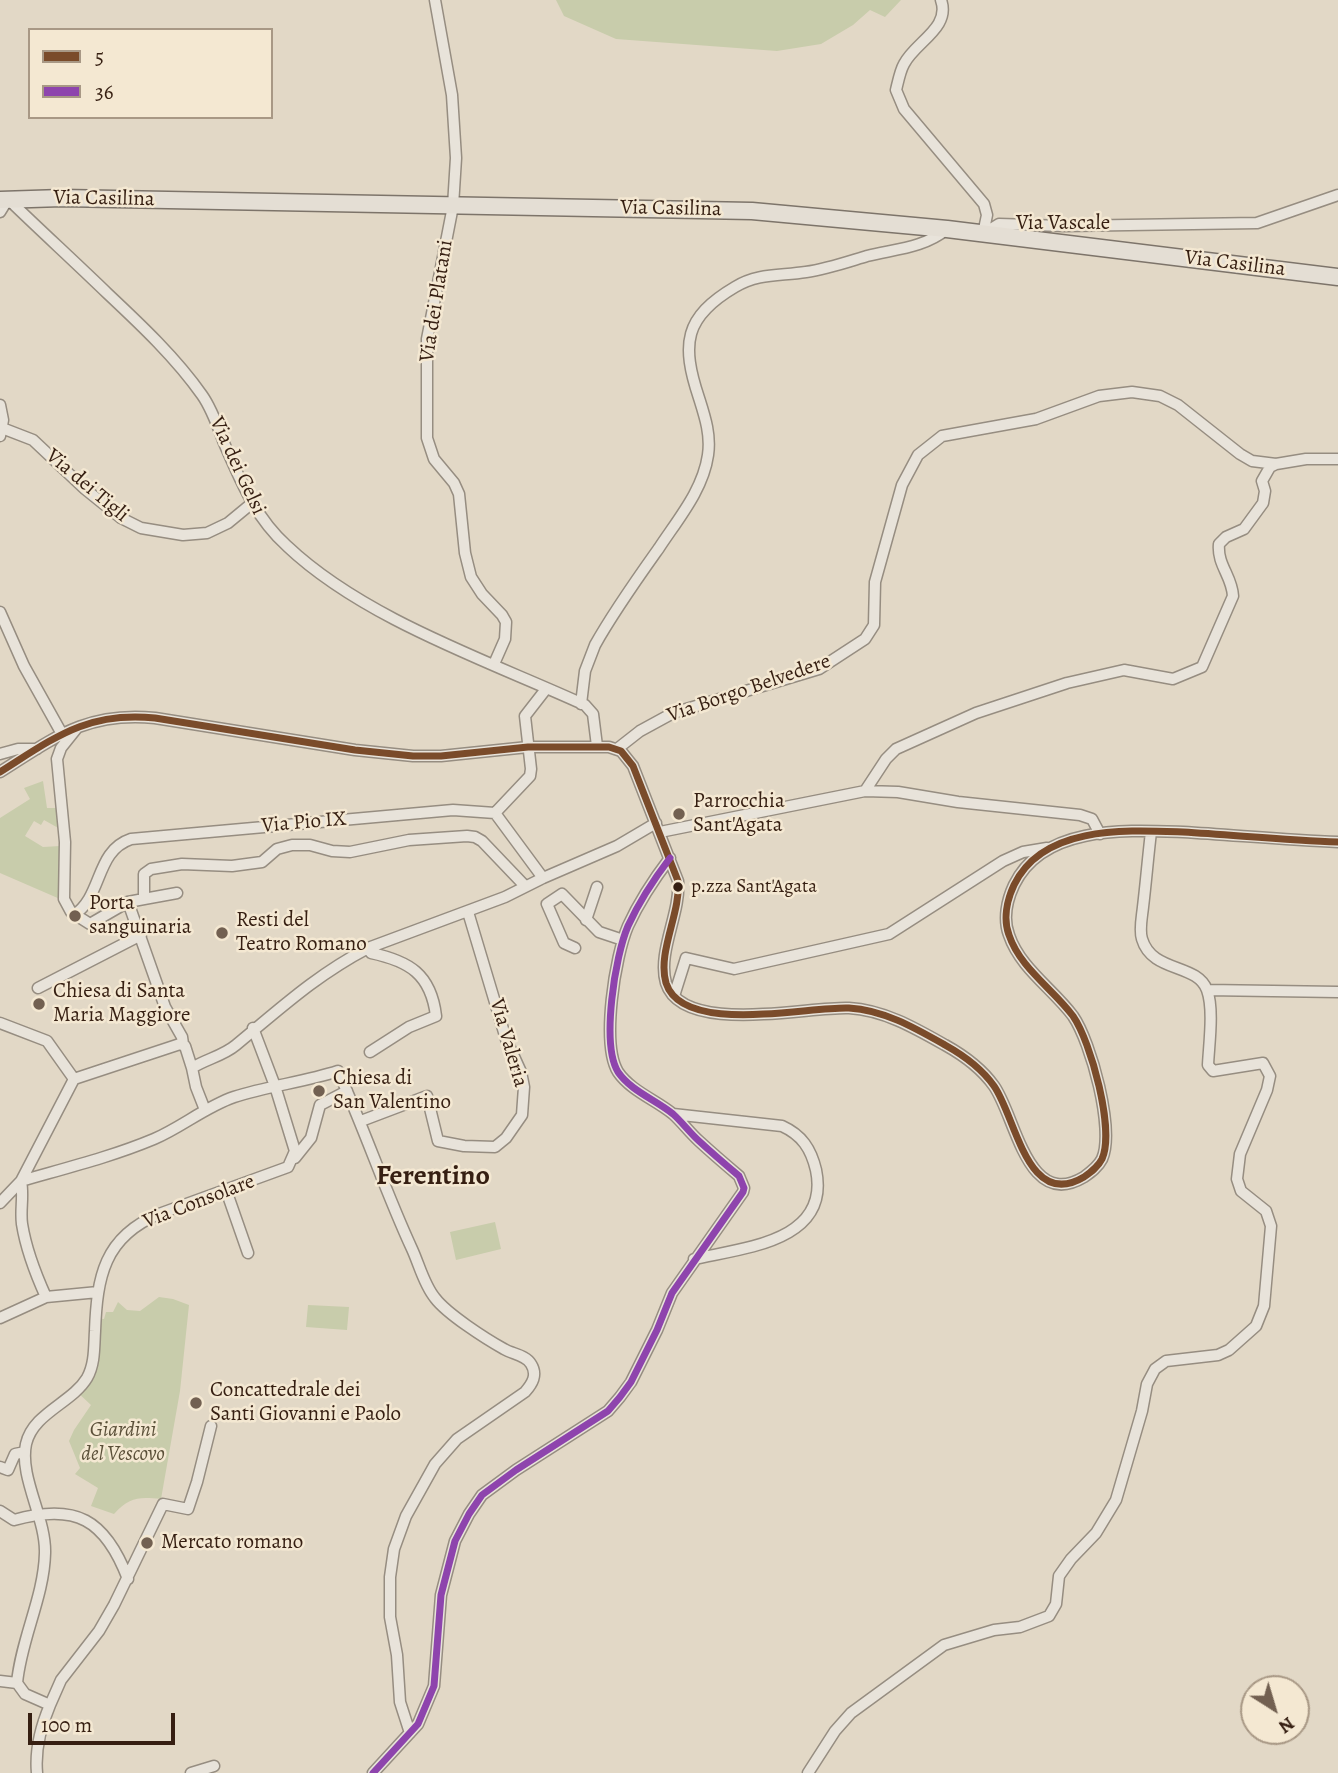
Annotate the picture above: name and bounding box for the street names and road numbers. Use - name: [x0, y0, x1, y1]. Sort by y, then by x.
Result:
- street label: Via Casilina: [53, 186, 155, 212]
- street label: Via Casilina: [620, 196, 722, 222]
- street label: Via Vascale: [1016, 211, 1110, 237]
- street label: Via dei Platani: [415, 238, 459, 364]
- street label: Via Casilina: [1183, 245, 1287, 283]
- street label: Via dei Gelsi: [203, 413, 271, 519]
- street label: Via dei Tigli: [40, 444, 134, 528]
- street label: Via Borgo Belvedere: [664, 649, 834, 729]
- street label: Via Pio IX: [261, 807, 347, 839]
- street label: Via Valeria: [483, 996, 533, 1090]
- street label: Via Consolare: [140, 1169, 258, 1235]

